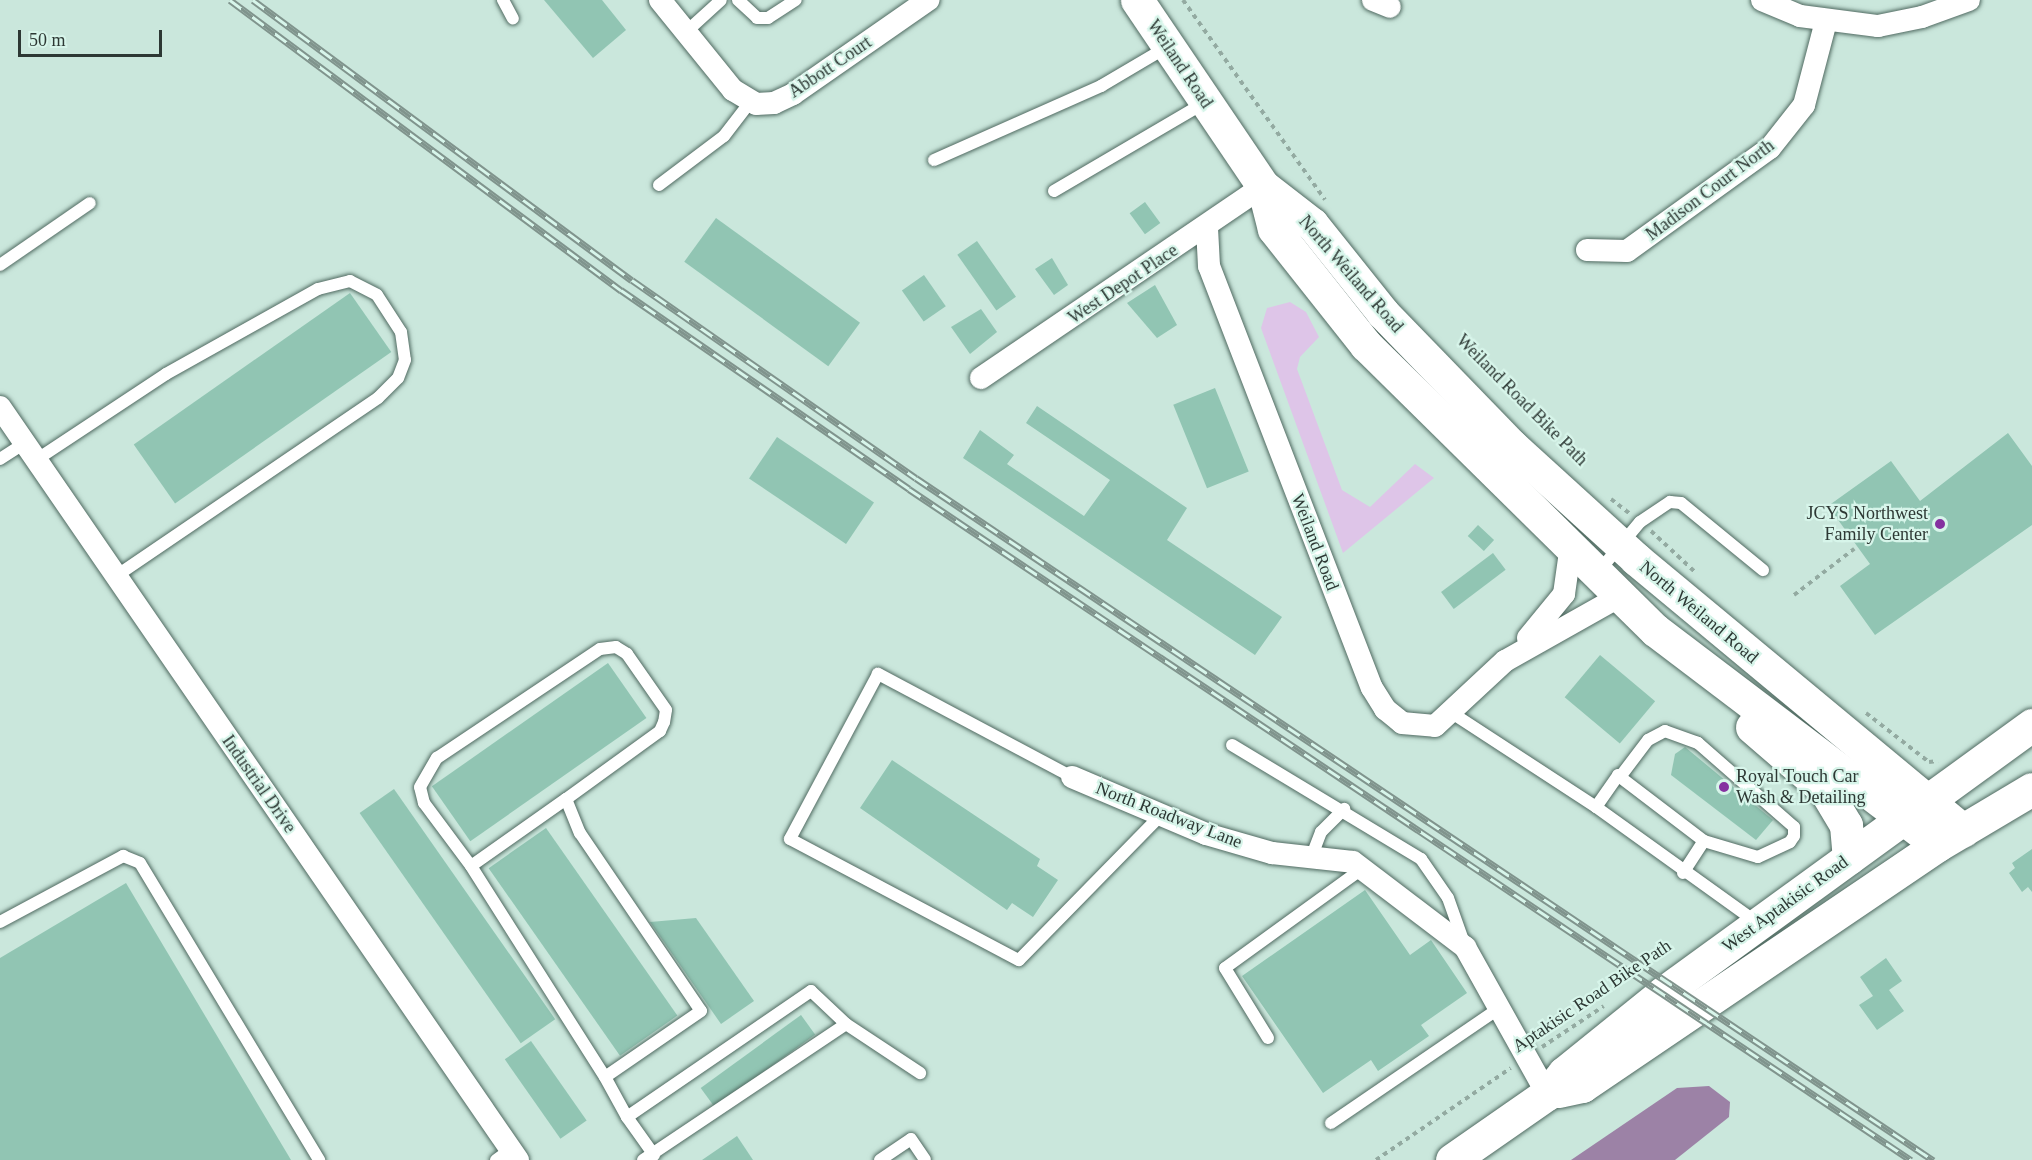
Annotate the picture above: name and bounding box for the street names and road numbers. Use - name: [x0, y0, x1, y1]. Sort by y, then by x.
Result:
- street label: Weiland Road: [1143, 16, 1217, 112]
- street label: Abbott Court: [784, 31, 876, 103]
- street label: Madison Court North: [1642, 135, 1778, 245]
- street label: North Weiland Road: [1294, 211, 1408, 337]
- street label: West Depot Place: [1064, 239, 1182, 329]
- street label: Weiland Road Bike Path: [1452, 330, 1592, 470]
- street label: Weiland Road: [1287, 491, 1343, 593]
- street label: North Weiland Road: [1635, 556, 1763, 668]
- street label: Industrial Drive: [217, 731, 301, 837]
- street label: North Roadway Lane: [1093, 777, 1245, 853]
- street label: West Aptakisic Road: [1717, 851, 1853, 957]
- street label: Aptakisic Road Bike Path: [1509, 935, 1675, 1057]

